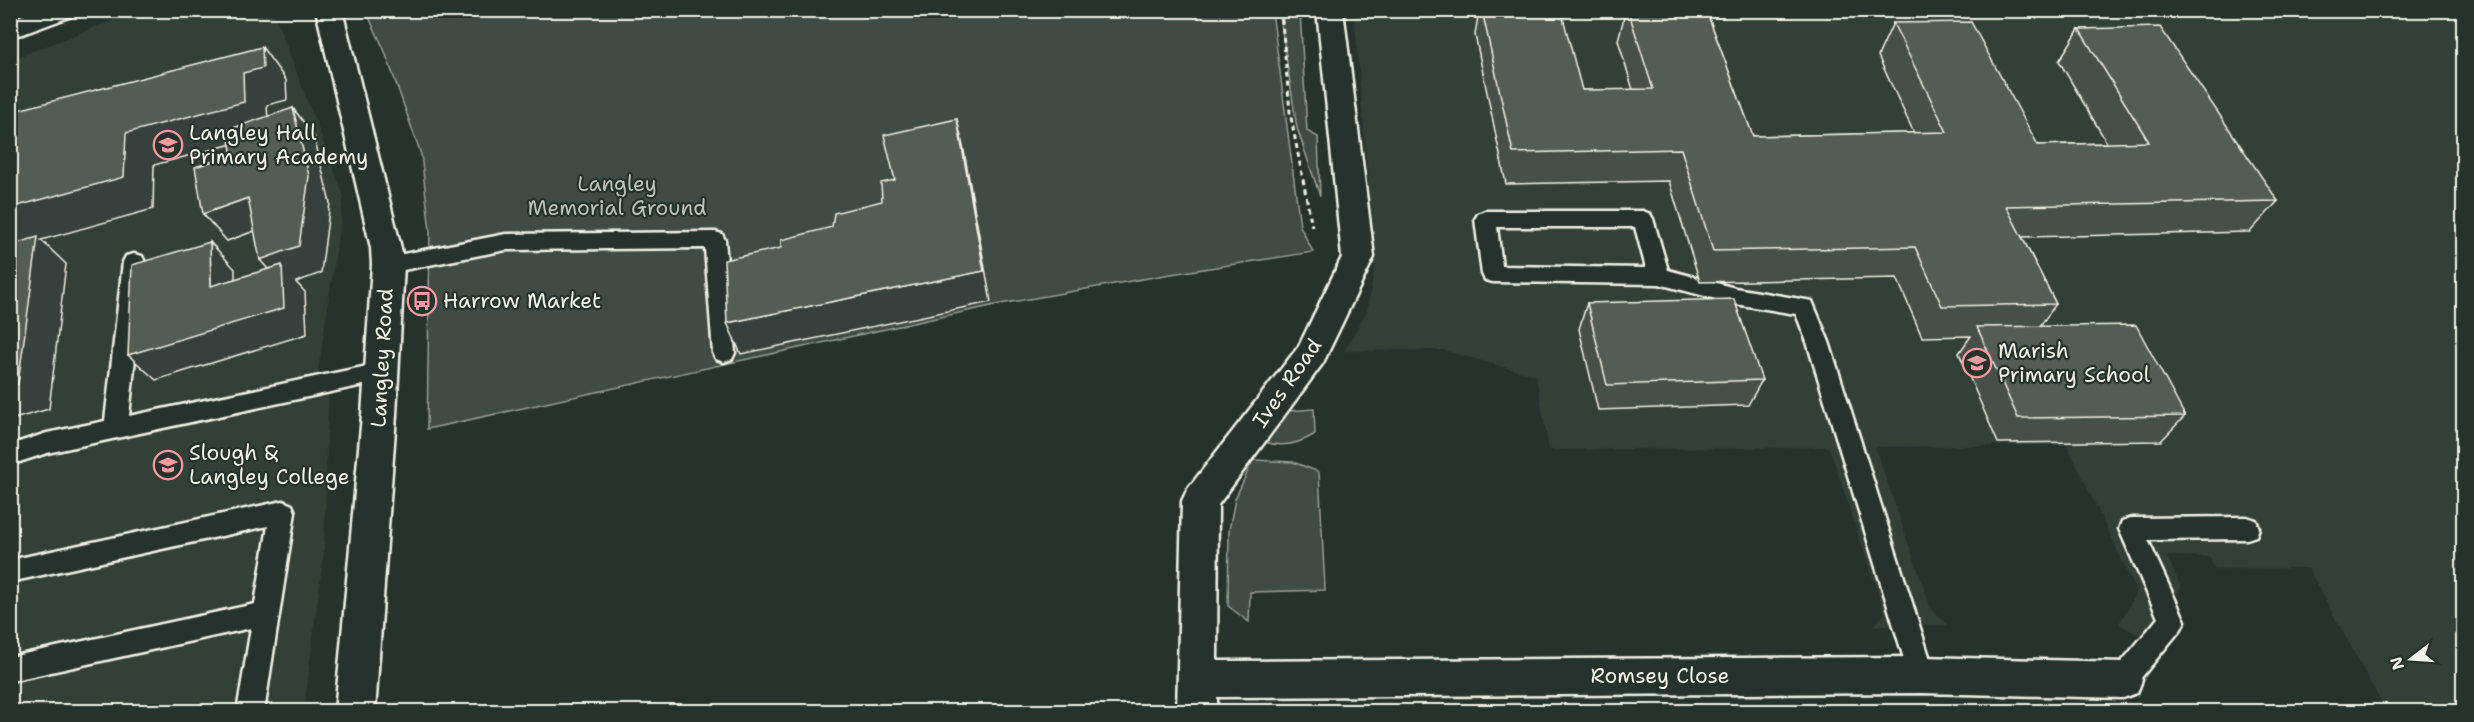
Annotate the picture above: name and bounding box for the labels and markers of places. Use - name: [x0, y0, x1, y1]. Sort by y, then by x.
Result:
- place label: Langley Hall Primary Academy: [189, 119, 368, 171]
- school or university icon: Langley Hall Primary Academy: [152, 129, 184, 161]
- bus stop icon: Harrow Market: [406, 285, 438, 317]
- place label: Harrow Market: [443, 287, 601, 315]
- place label: Marish Primary School: [1998, 337, 2151, 389]
- school or university icon: Marish Primary School: [1961, 347, 1993, 379]
- place label: Slough & Langley College: [189, 439, 350, 491]
- school or university icon: Slough & Langley College: [152, 449, 184, 481]

